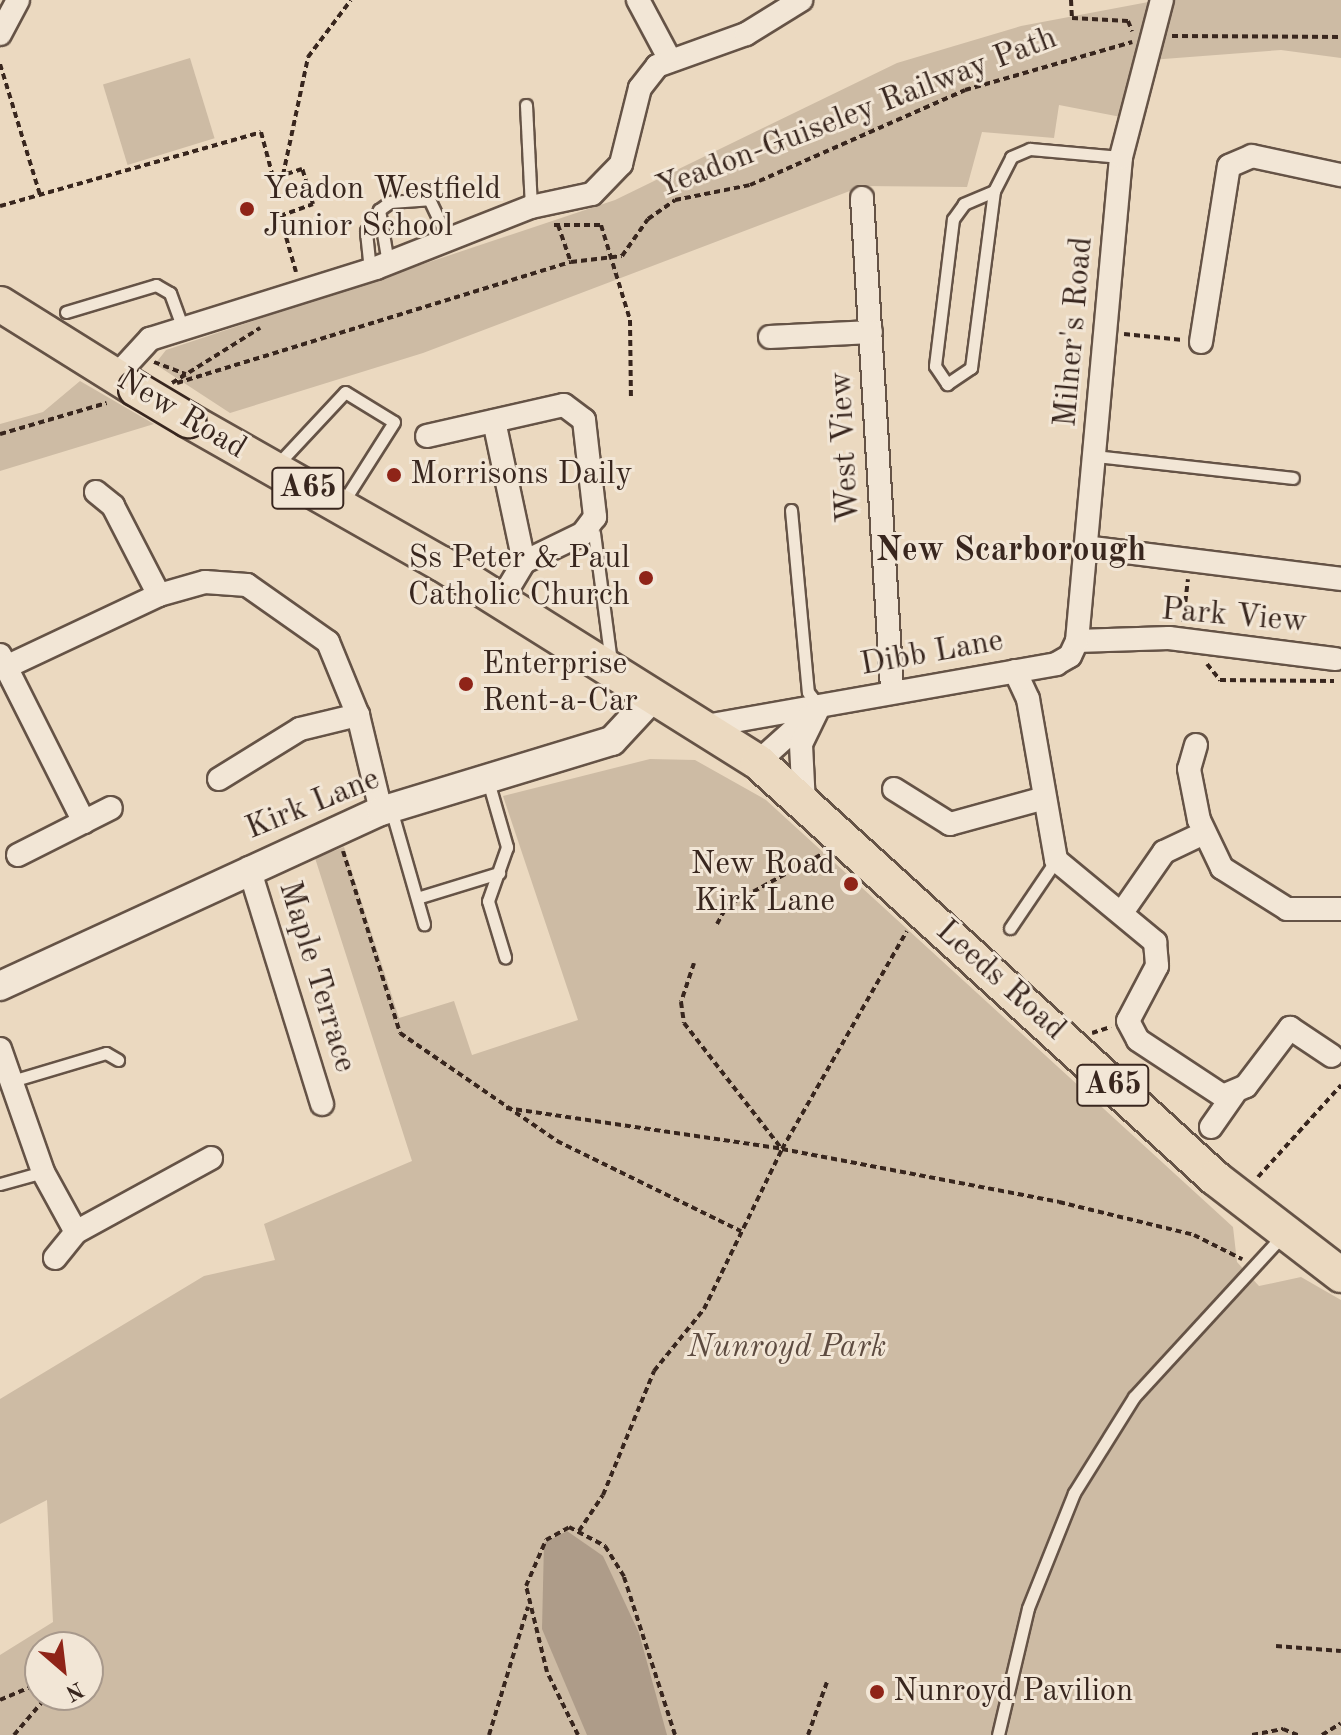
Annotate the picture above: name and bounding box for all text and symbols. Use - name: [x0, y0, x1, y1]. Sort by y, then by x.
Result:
- street label: Yeadon-Guiseley Railway Path: [651, 20, 1063, 208]
- place label: Yeadon Westfield Junior School: [263, 172, 501, 247]
- marker: Yeadon Westfield Junior School: [238, 200, 256, 218]
- street label: Milner's Road: [1048, 235, 1102, 429]
- street label: New Road: [109, 361, 253, 469]
- street label: West View: [823, 370, 869, 524]
- place label: Morrisons Daily: [410, 456, 632, 494]
- road number: A65: [270, 462, 346, 514]
- marker: Morrisons Daily: [385, 466, 403, 484]
- district label: New Scarborough: [876, 532, 1146, 572]
- place label: Ss Peter & Paul Catholic Church: [408, 541, 630, 616]
- marker: Ss Peter & Paul Catholic Church: [637, 569, 655, 587]
- street label: Park View: [1159, 591, 1309, 643]
- street label: Dibb Lane: [857, 623, 1007, 685]
- place label: Enterprise Rent-a-Car: [482, 647, 638, 722]
- marker: Enterprise Rent-a-Car: [457, 675, 475, 693]
- street label: Kirk Lane: [241, 761, 385, 849]
- place label: New Road Kirk Lane: [691, 847, 835, 922]
- marker: New Road Kirk Lane: [842, 875, 860, 893]
- street label: Maple Terrace: [269, 877, 363, 1077]
- street label: Leeds Road: [927, 913, 1073, 1049]
- road number: A65: [1075, 1059, 1151, 1111]
- park label: Nunroyd Park: [688, 1329, 886, 1367]
- north arrow: [24, 1631, 104, 1711]
- place label: Nunroyd Pavilion: [893, 1673, 1133, 1711]
- text: N: [62, 1677, 87, 1704]
- marker: Nunroyd Pavilion: [868, 1683, 886, 1701]

